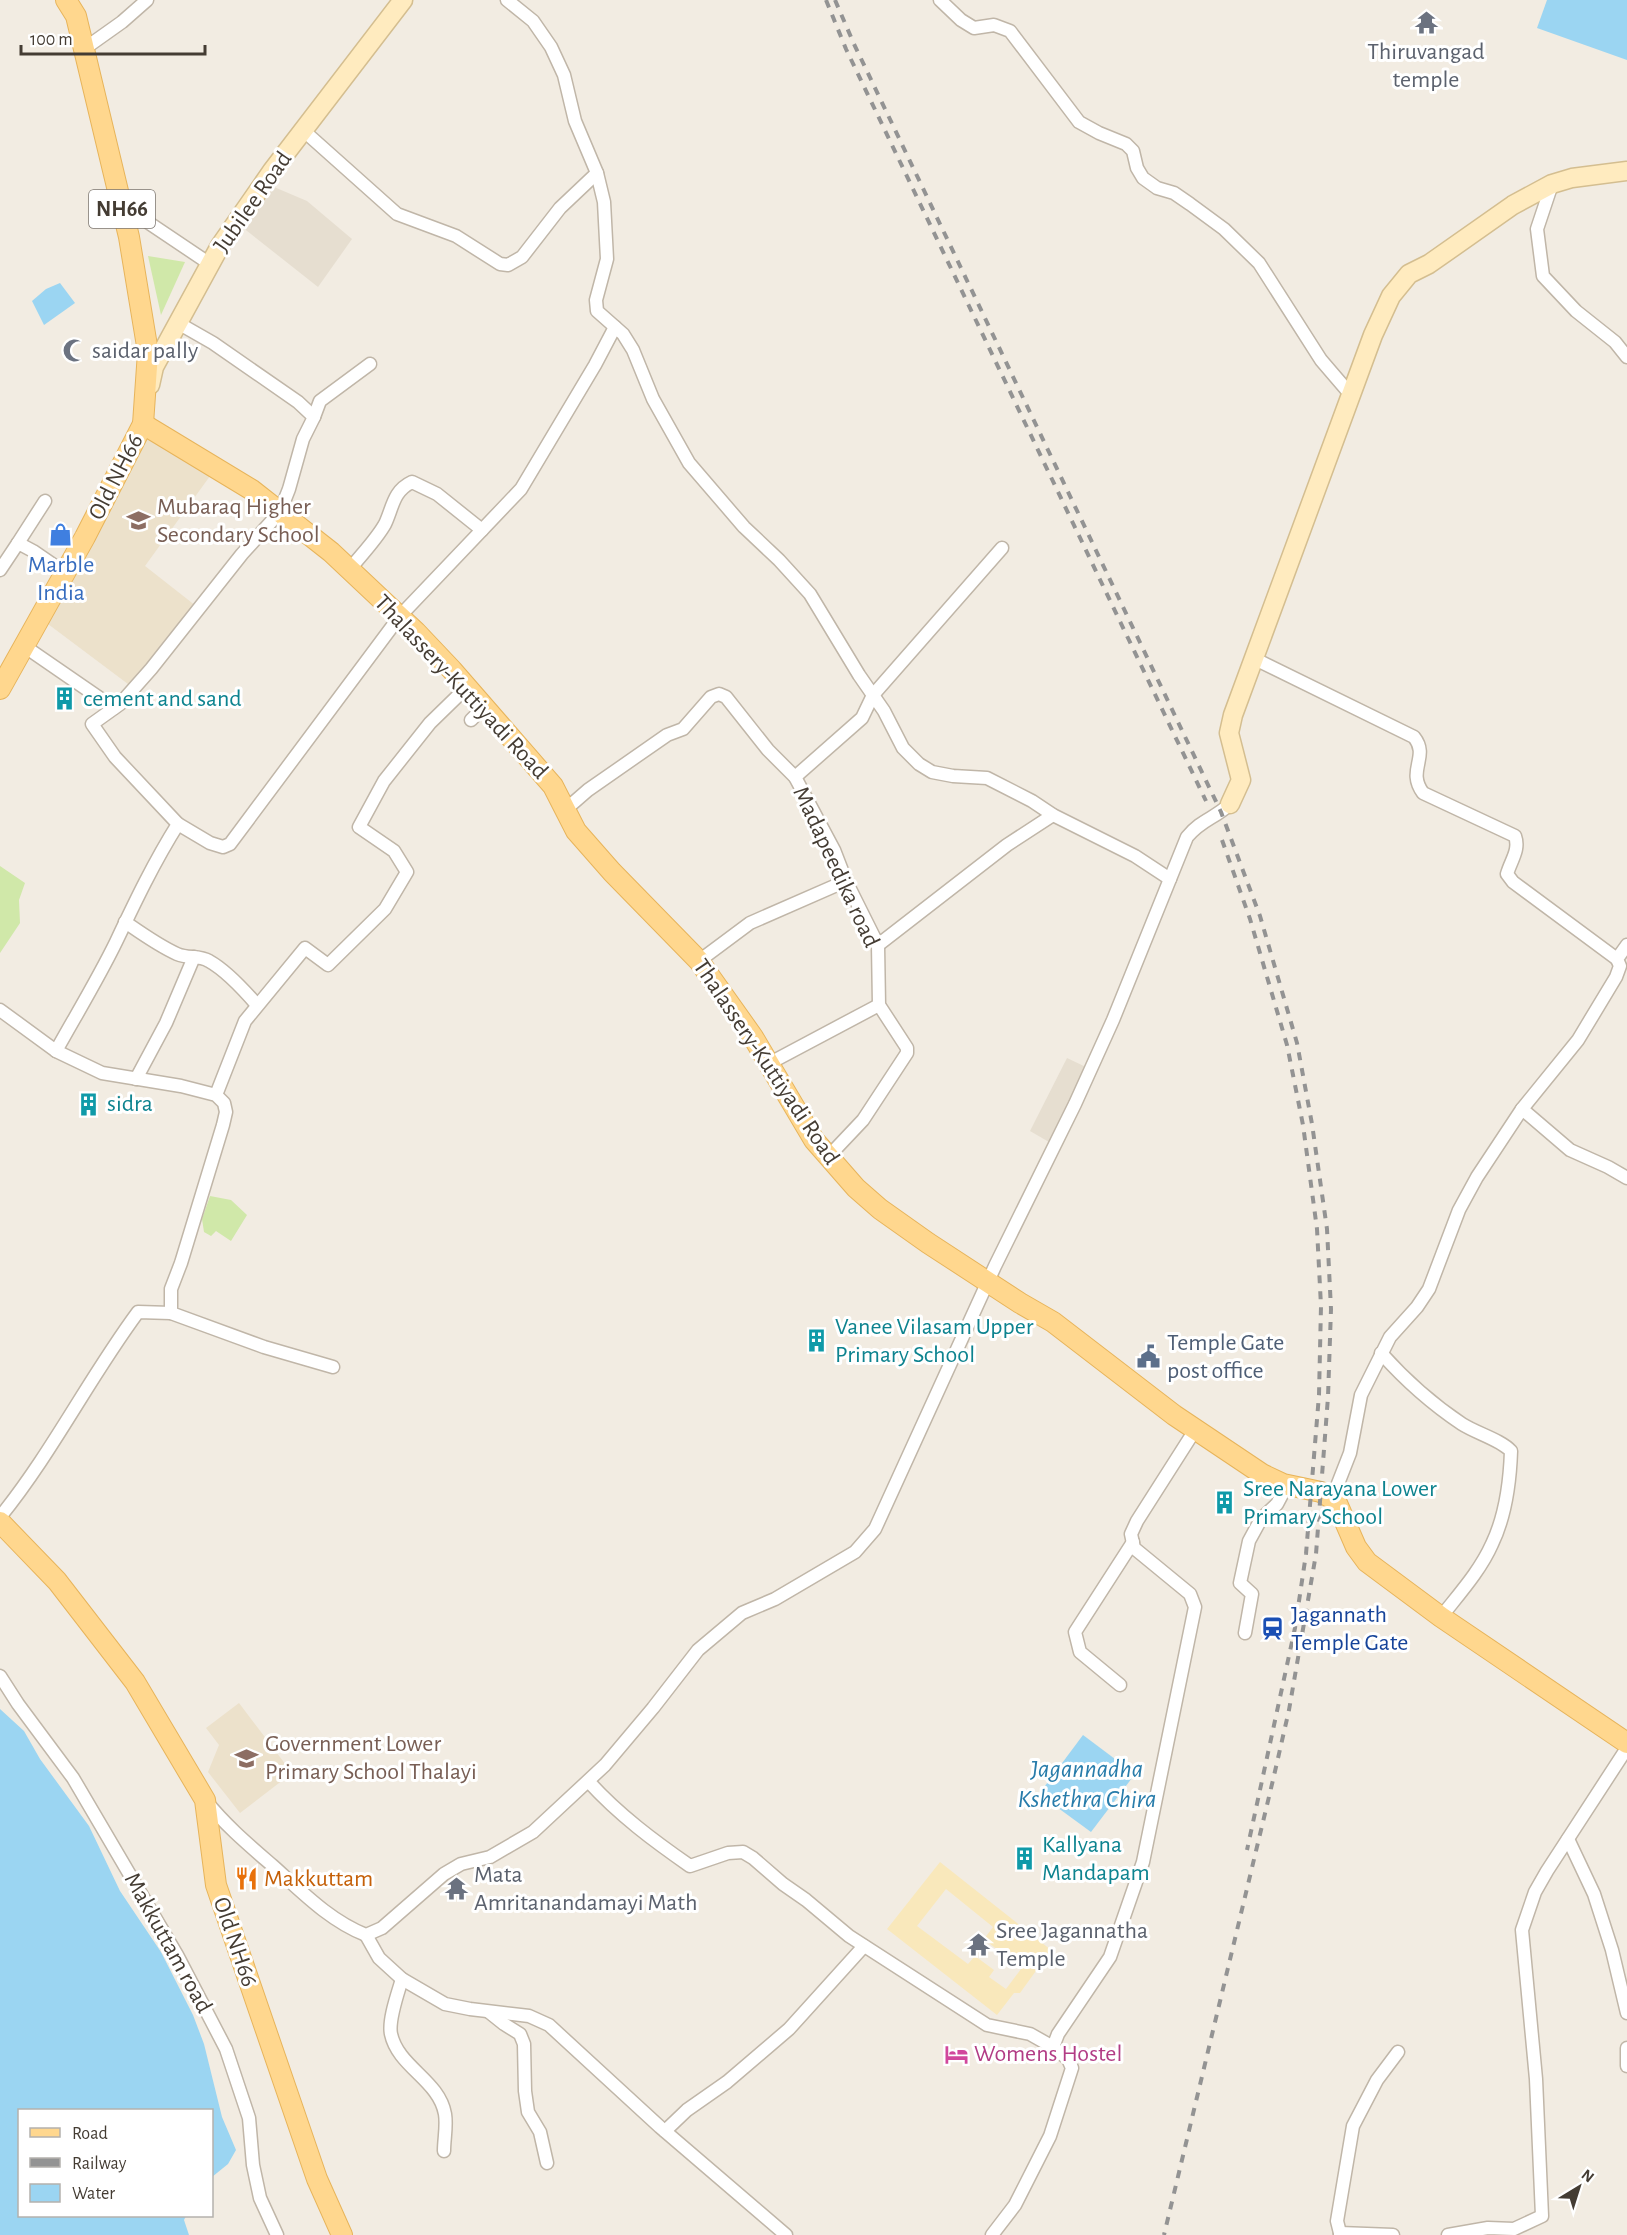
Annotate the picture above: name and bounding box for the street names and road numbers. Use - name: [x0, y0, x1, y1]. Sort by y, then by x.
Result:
- street label: Jubilee Road: [210, 147, 296, 257]
- road number: NH66: [89, 190, 155, 228]
- street label: Old NH66: [84, 430, 148, 524]
- street label: Thalassery-Kuttiyadi Road: [370, 590, 552, 784]
- street label: Madapeedika road: [788, 783, 884, 951]
- street label: Thalassery-Kuttiyadi Road: [688, 955, 844, 1169]
- street label: Makkuttam road: [120, 1869, 216, 2017]
- street label: Old NH66: [209, 1894, 261, 1990]

